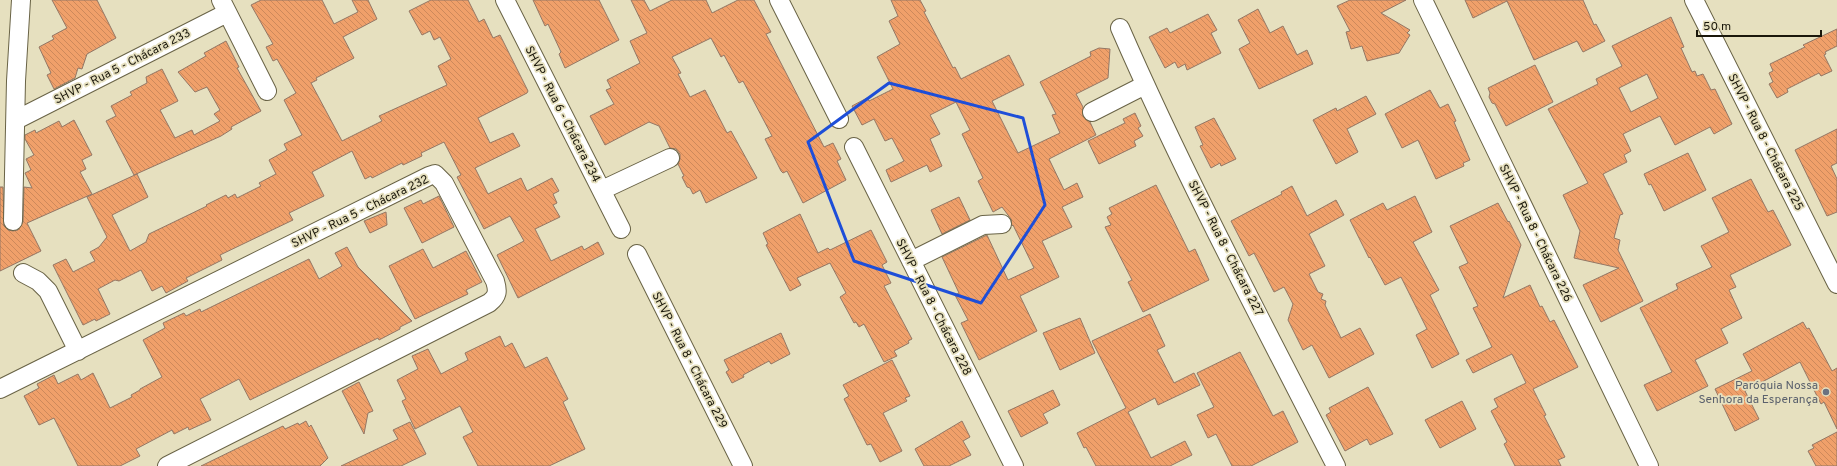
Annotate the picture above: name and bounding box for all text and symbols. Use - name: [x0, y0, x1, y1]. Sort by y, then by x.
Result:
- scale bar: [1697, 12, 1821, 38]
- text: 50 m: [1703, 19, 1731, 35]
- street label: SHVP - Rua 5 - Chácara 233: [51, 25, 193, 108]
- street label: SHVP - Rua 6 - Chácara 234: [521, 43, 604, 185]
- street label: SHVP - Rua 8 - Chácara 225: [1724, 71, 1807, 214]
- street label: SHVP - Rua 8 - Chácara 226: [1495, 162, 1575, 305]
- street label: SHVP - Rua 5 - Chácara 232: [289, 172, 432, 252]
- street label: SHVP - Rua 8 - Chácara 227: [1184, 178, 1266, 319]
- street label: SHVP - Rua 8 - Chácara 228: [892, 236, 975, 379]
- street label: SHVP - Rua 8 - Chácara 229: [648, 289, 731, 431]
- place label: Paróquia Nossa Senhora da Esperança: [1699, 378, 1818, 408]
- marker: Paróquia Nossa Senhora da Esperança: [1821, 387, 1831, 397]

